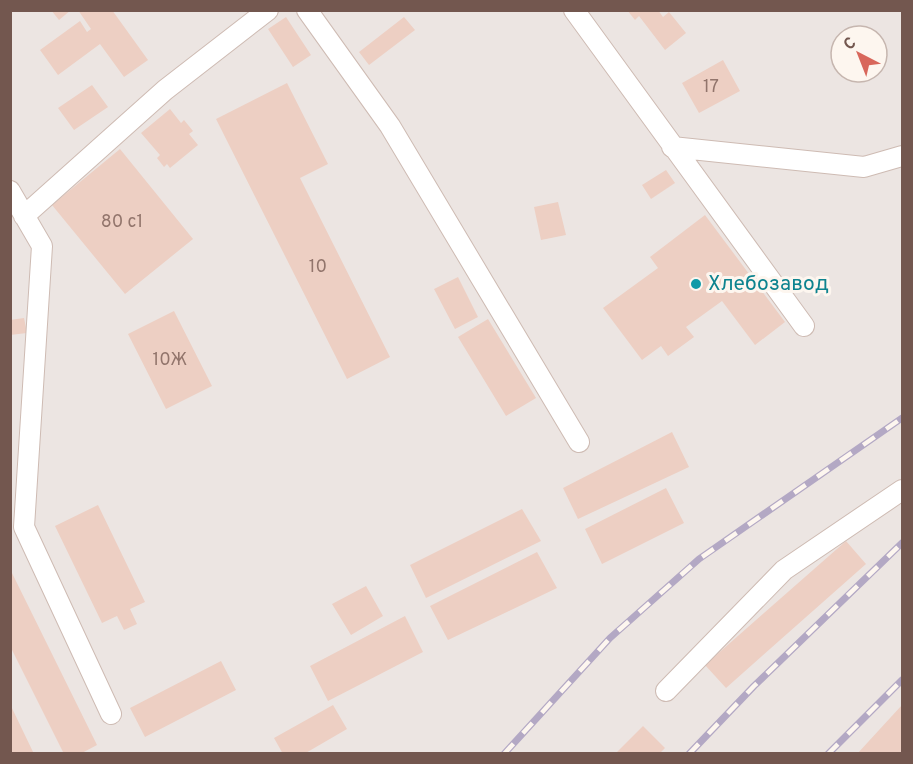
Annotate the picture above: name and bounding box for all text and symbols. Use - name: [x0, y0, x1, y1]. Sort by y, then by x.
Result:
- north arrow: [829, 24, 889, 84]
- text: С: [840, 33, 861, 55]
- house number: 17: [703, 76, 719, 99]
- house number: 80 с1: [101, 211, 143, 234]
- house number: 10: [309, 256, 327, 279]
- place label: Хлебозавод: [708, 271, 829, 298]
- marker: Хлебозавод: [689, 277, 703, 291]
- house number: 10Ж: [153, 349, 187, 372]

